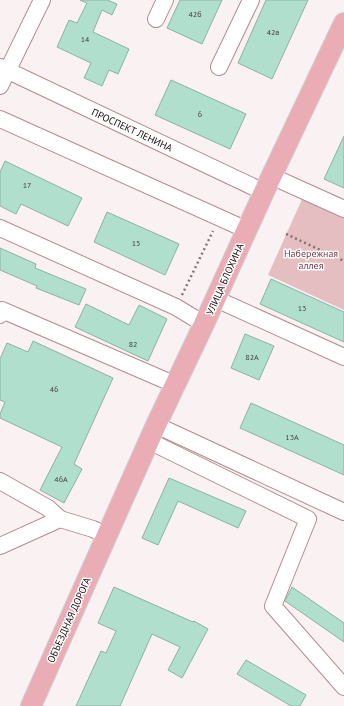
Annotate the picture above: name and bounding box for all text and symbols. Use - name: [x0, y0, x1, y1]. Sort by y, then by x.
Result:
- house number: 42б: [188, 9, 202, 19]
- house number: 42а: [267, 27, 279, 37]
- house number: 14: [81, 34, 90, 44]
- street label: ПРОСПЕКТ ЛЕНИНА: [89, 106, 175, 155]
- house number: 6: [198, 109, 202, 119]
- house number: 17: [23, 180, 31, 190]
- house number: 15: [132, 238, 140, 248]
- street label: УЛИЦА БЛОХИНА: [203, 241, 247, 317]
- park label: Набережная аллея: [284, 247, 338, 272]
- house number: 13: [298, 303, 306, 313]
- house number: 82: [129, 339, 137, 349]
- house number: 82А: [245, 352, 259, 362]
- house number: 46: [50, 384, 58, 394]
- house number: 13А: [285, 432, 299, 442]
- house number: 46А: [54, 474, 68, 484]
- street label: ОБЪЕЗДНАЯ ДОРОГА: [44, 575, 94, 665]

